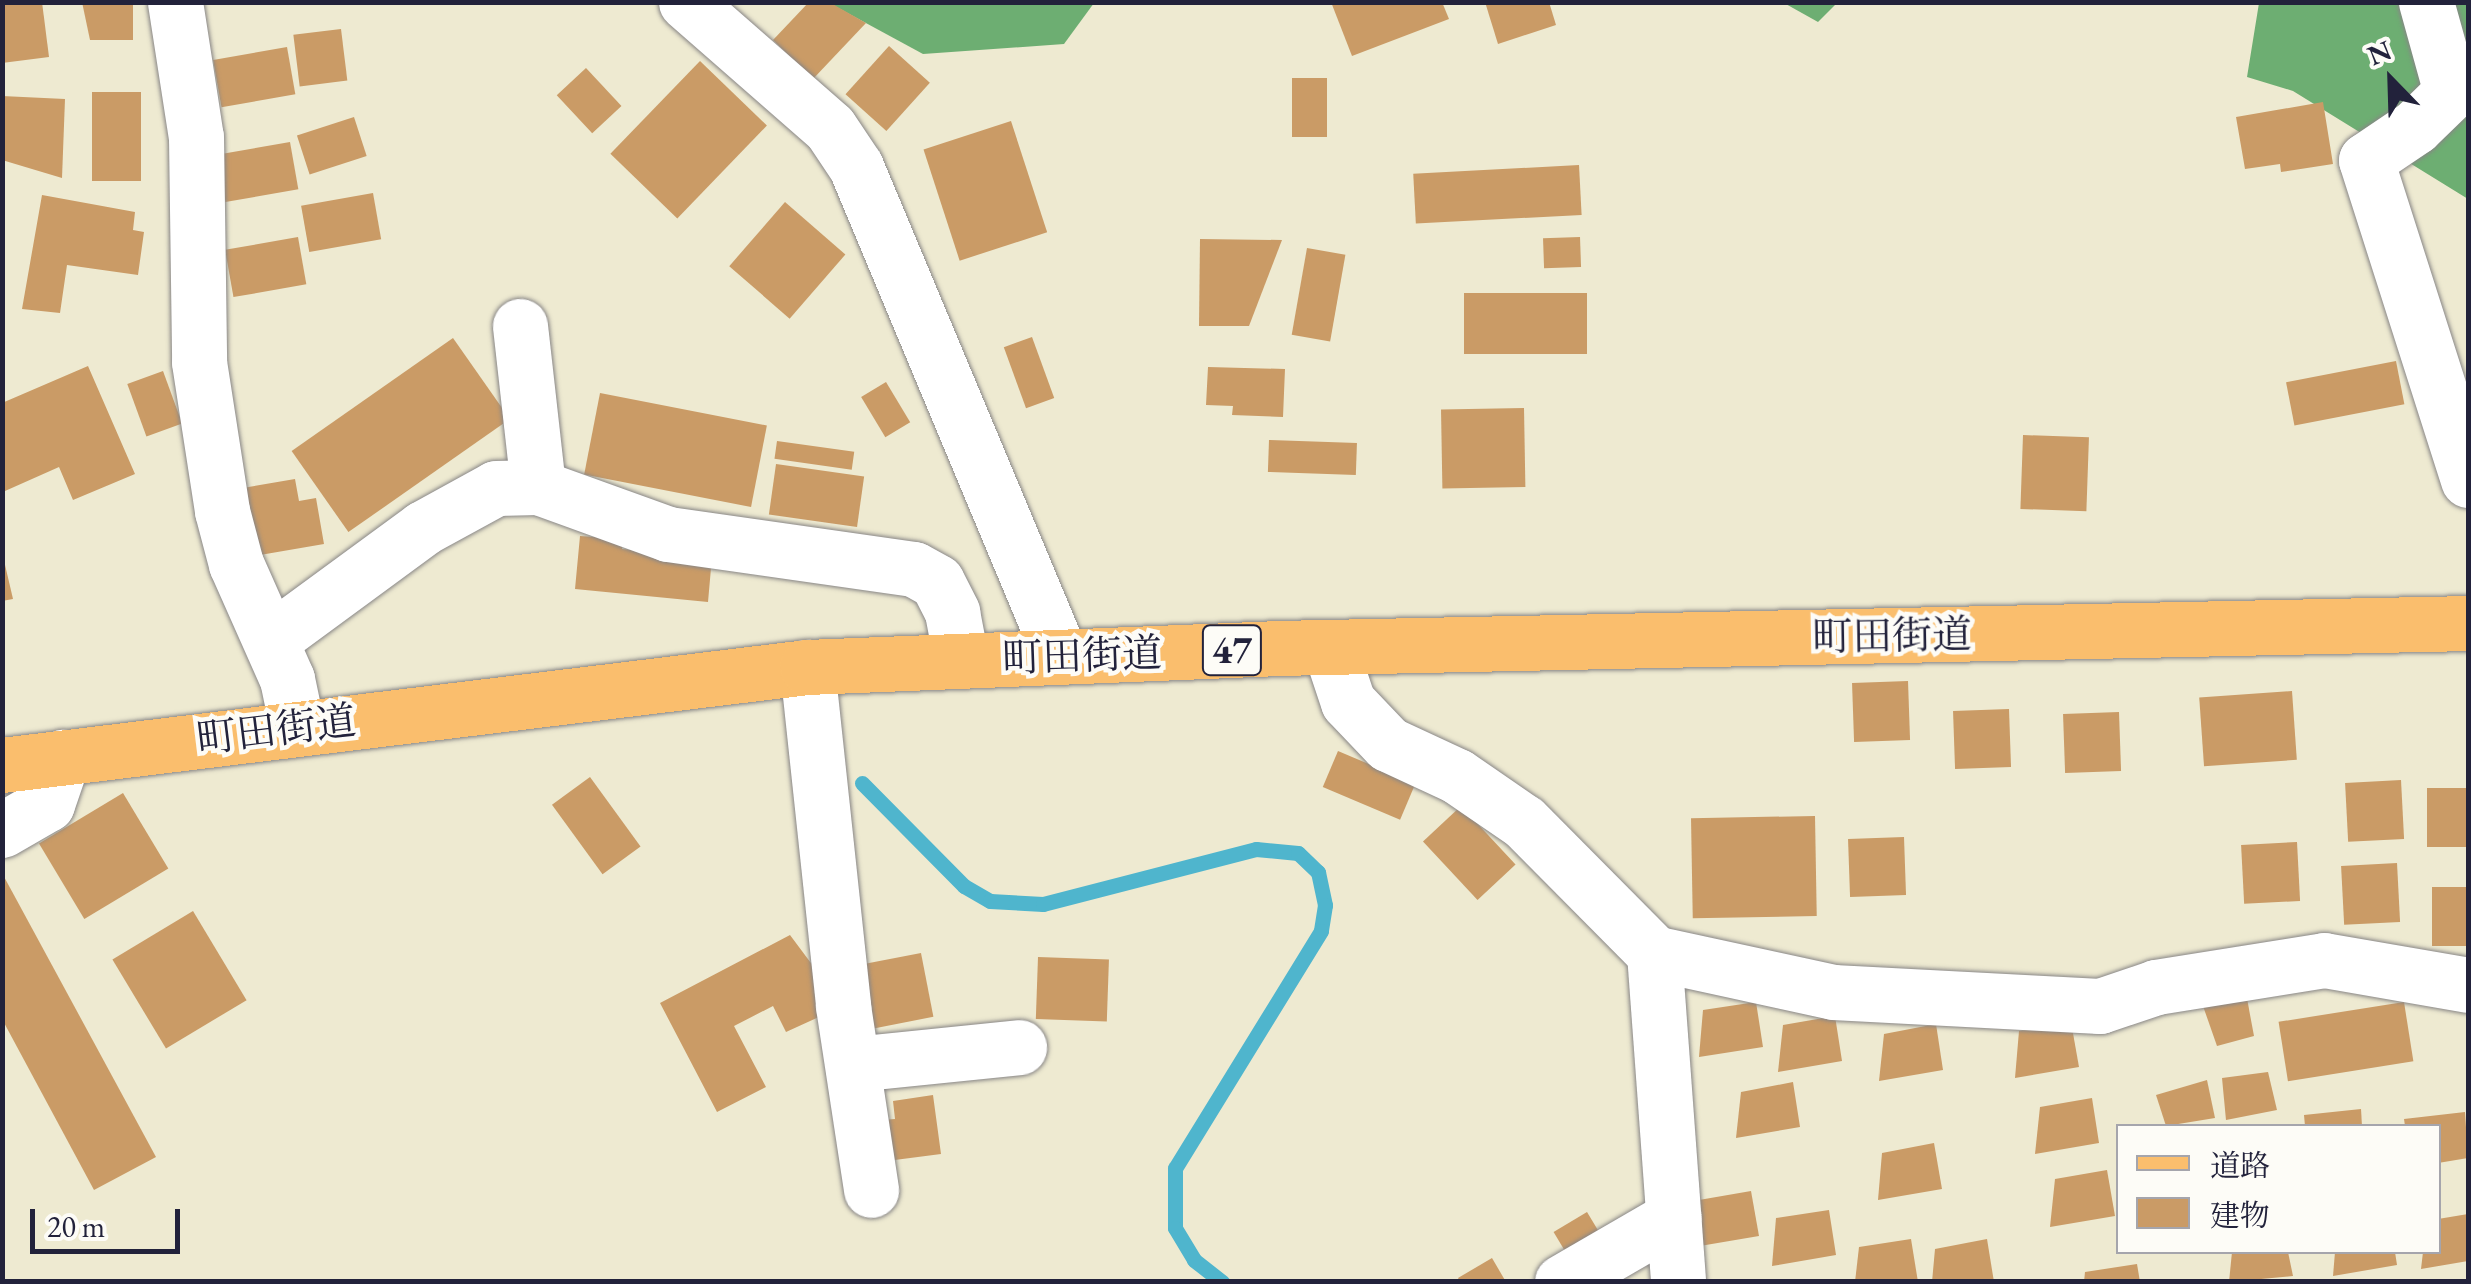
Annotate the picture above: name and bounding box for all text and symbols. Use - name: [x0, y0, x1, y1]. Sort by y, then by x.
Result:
- north arrow: [2341, 30, 2441, 130]
- text: N: [2362, 31, 2397, 73]
- street label: 町田街道: [1812, 610, 1972, 660]
- road number: 47: [1200, 617, 1264, 683]
- street label: 町田街道: [1001, 628, 1163, 682]
- street label: 町田街道: [194, 695, 358, 763]
- legend: [2116, 1124, 2441, 1254]
- text: 道路: [2210, 1146, 2270, 1185]
- scale bar: [35, 1189, 185, 1251]
- text: 建物: [2210, 1196, 2270, 1235]
- text: 20 m: [47, 1207, 105, 1246]

